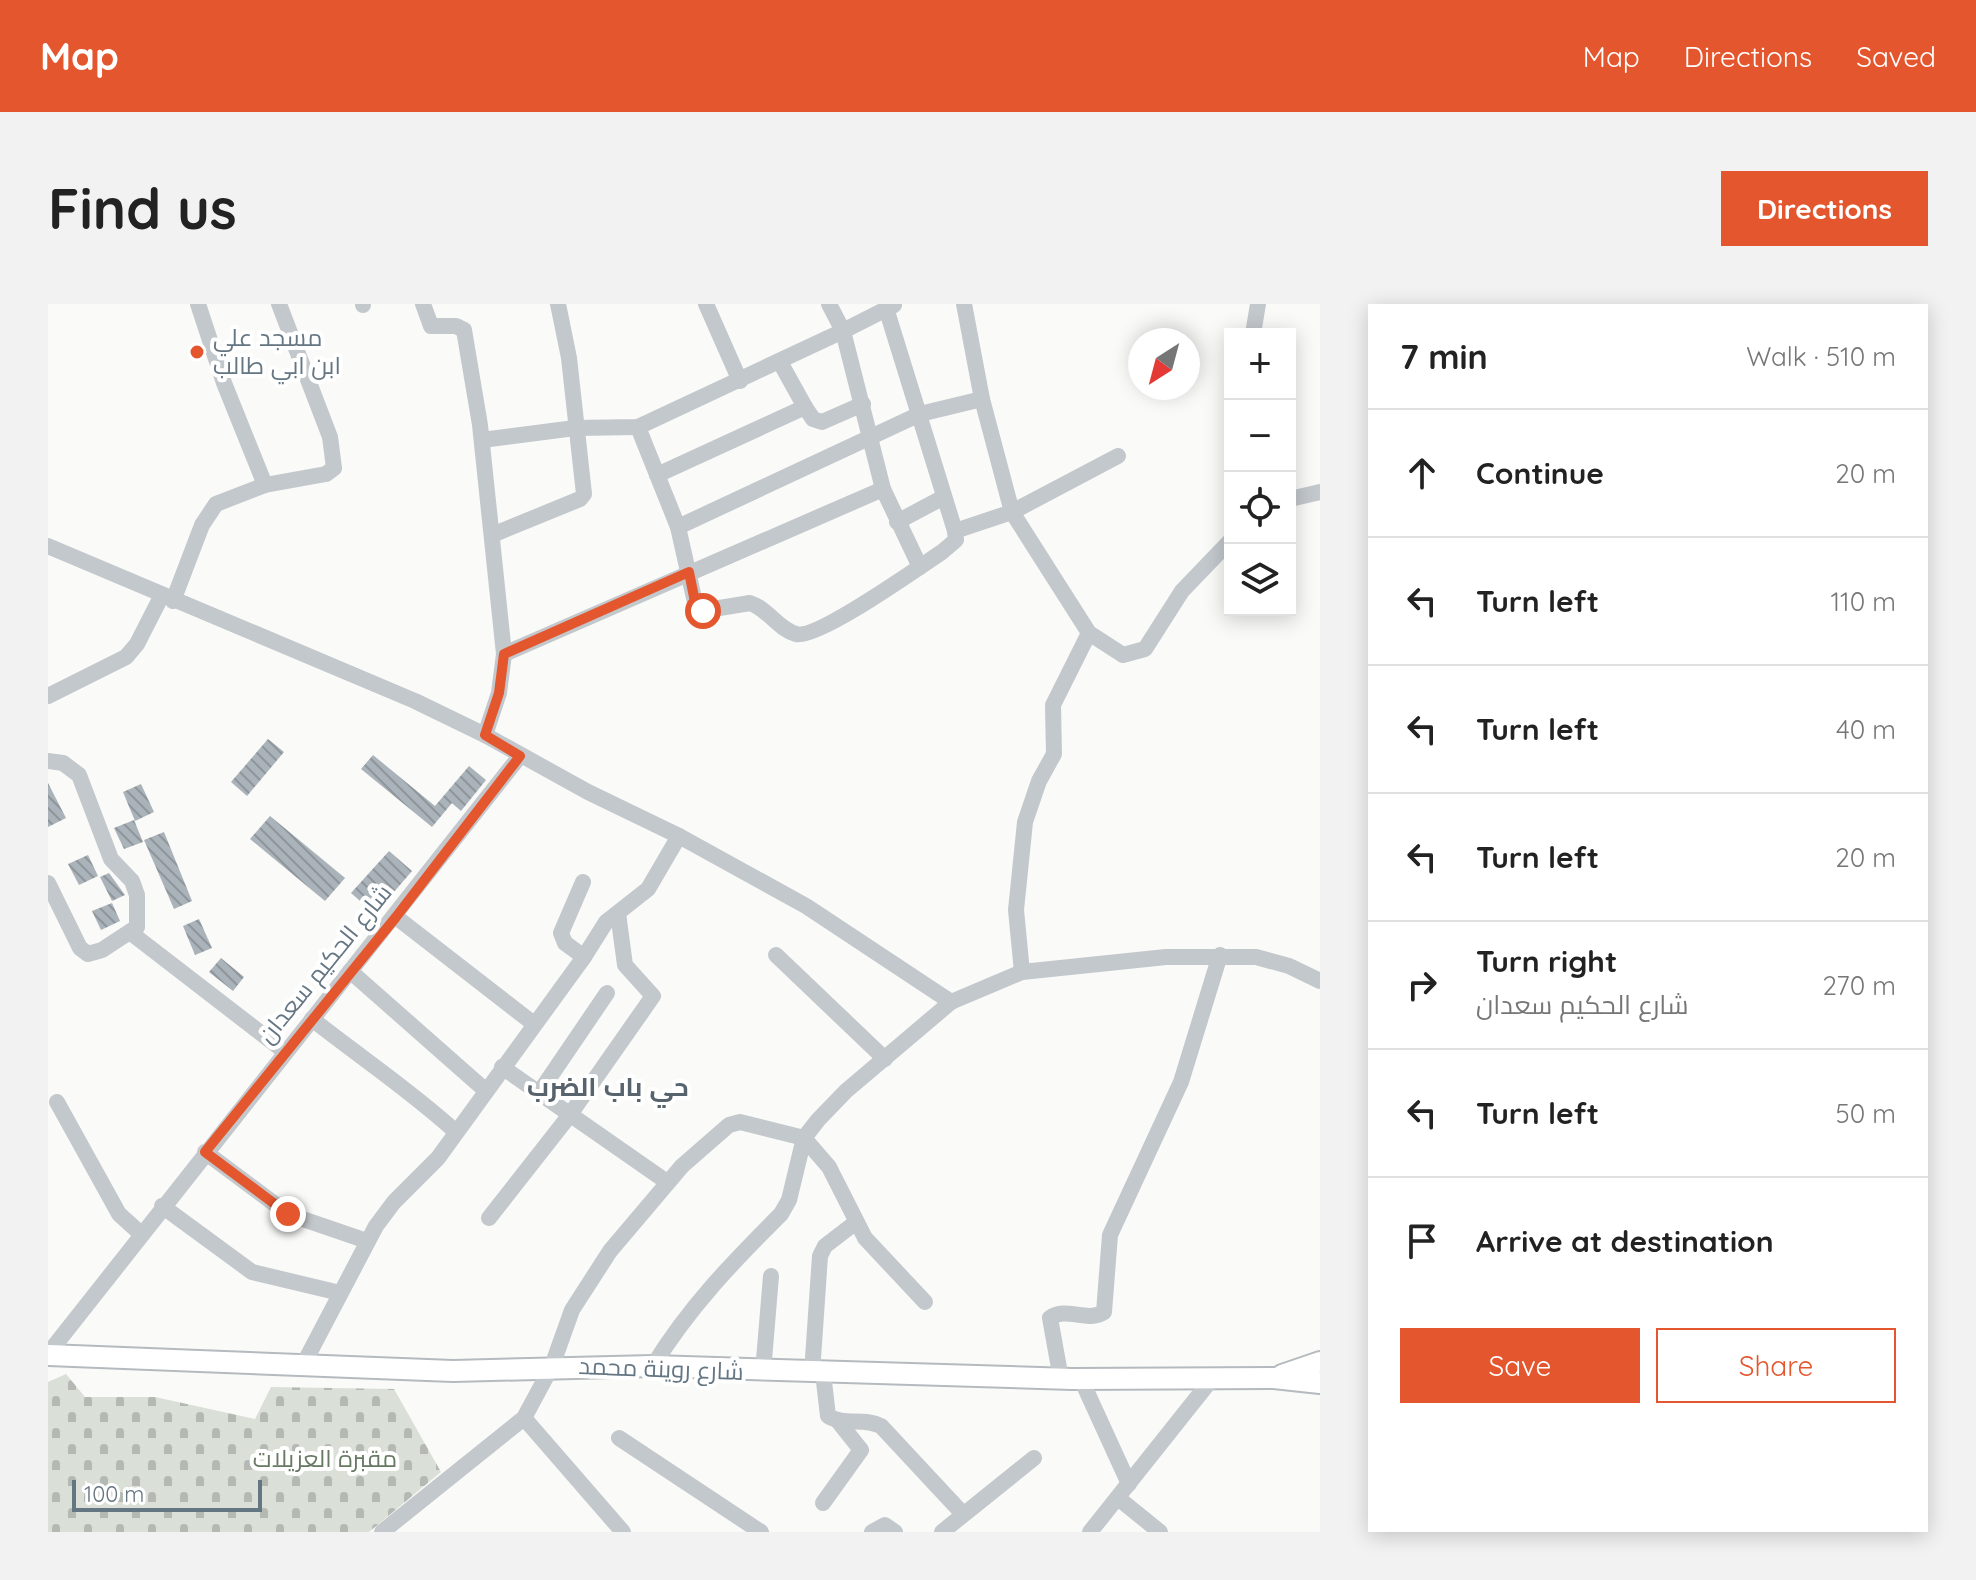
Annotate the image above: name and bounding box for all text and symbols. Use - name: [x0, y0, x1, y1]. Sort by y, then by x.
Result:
- text: Map: [40, 32, 119, 80]
- text: Map: [1583, 39, 1640, 74]
- text: Directions: [1684, 39, 1812, 74]
- text: Saved: [1856, 39, 1936, 74]
- button: Directions: [1721, 171, 1928, 246]
- text: Find us: [48, 173, 237, 243]
- place label: مسجد علي ابن ابي طالب: [213, 322, 341, 385]
- north arrow: [1128, 328, 1200, 400]
- map controls: [1224, 328, 1296, 616]
- button: +: [1224, 328, 1296, 400]
- text: 7 min: [1400, 335, 1488, 378]
- text: Walk · 510 m: [1746, 340, 1896, 373]
- marker: مسجد علي ابن ابي طالب: [188, 343, 206, 361]
- button: −: [1224, 400, 1296, 472]
- icon: ahead: [1400, 451, 1444, 495]
- text: Continue: [1476, 454, 1604, 492]
- text: 20 m: [1835, 457, 1896, 490]
- button: locate: [1224, 472, 1296, 544]
- button: layers: [1224, 544, 1296, 616]
- icon: left: [1400, 579, 1444, 623]
- text: Turn left: [1476, 582, 1599, 620]
- text: 110 m: [1830, 585, 1896, 618]
- route start: [685, 593, 721, 629]
- icon: left: [1400, 707, 1444, 751]
- text: Turn left: [1476, 710, 1599, 748]
- text: 40 m: [1836, 713, 1896, 746]
- icon: left: [1400, 835, 1444, 879]
- text: Turn left: [1476, 838, 1599, 876]
- text: 20 m: [1835, 841, 1896, 874]
- street label: شارع الحكيم سعدان: [251, 878, 399, 1050]
- text: Turn right: [1476, 942, 1617, 980]
- icon: right: [1400, 963, 1444, 1007]
- text: 270 m: [1822, 969, 1896, 1002]
- text: شارع الحكيم سعدان: [1476, 988, 1689, 1021]
- district label: حي باب الضرب: [527, 1070, 689, 1108]
- icon: left: [1400, 1091, 1444, 1135]
- text: Turn left: [1476, 1094, 1599, 1132]
- text: 50 m: [1836, 1097, 1896, 1130]
- route end: [270, 1196, 306, 1232]
- icon: arrive: [1400, 1219, 1444, 1263]
- text: Arrive at destination: [1476, 1222, 1774, 1260]
- button: Save: [1400, 1328, 1640, 1403]
- button: Share: [1656, 1328, 1896, 1403]
- street label: شارع روينة محمد: [578, 1350, 744, 1388]
- park label: مقبرة العزيلات: [253, 1443, 397, 1473]
- scale bar: [72, 1476, 262, 1512]
- text: 100 m: [84, 1480, 144, 1508]

